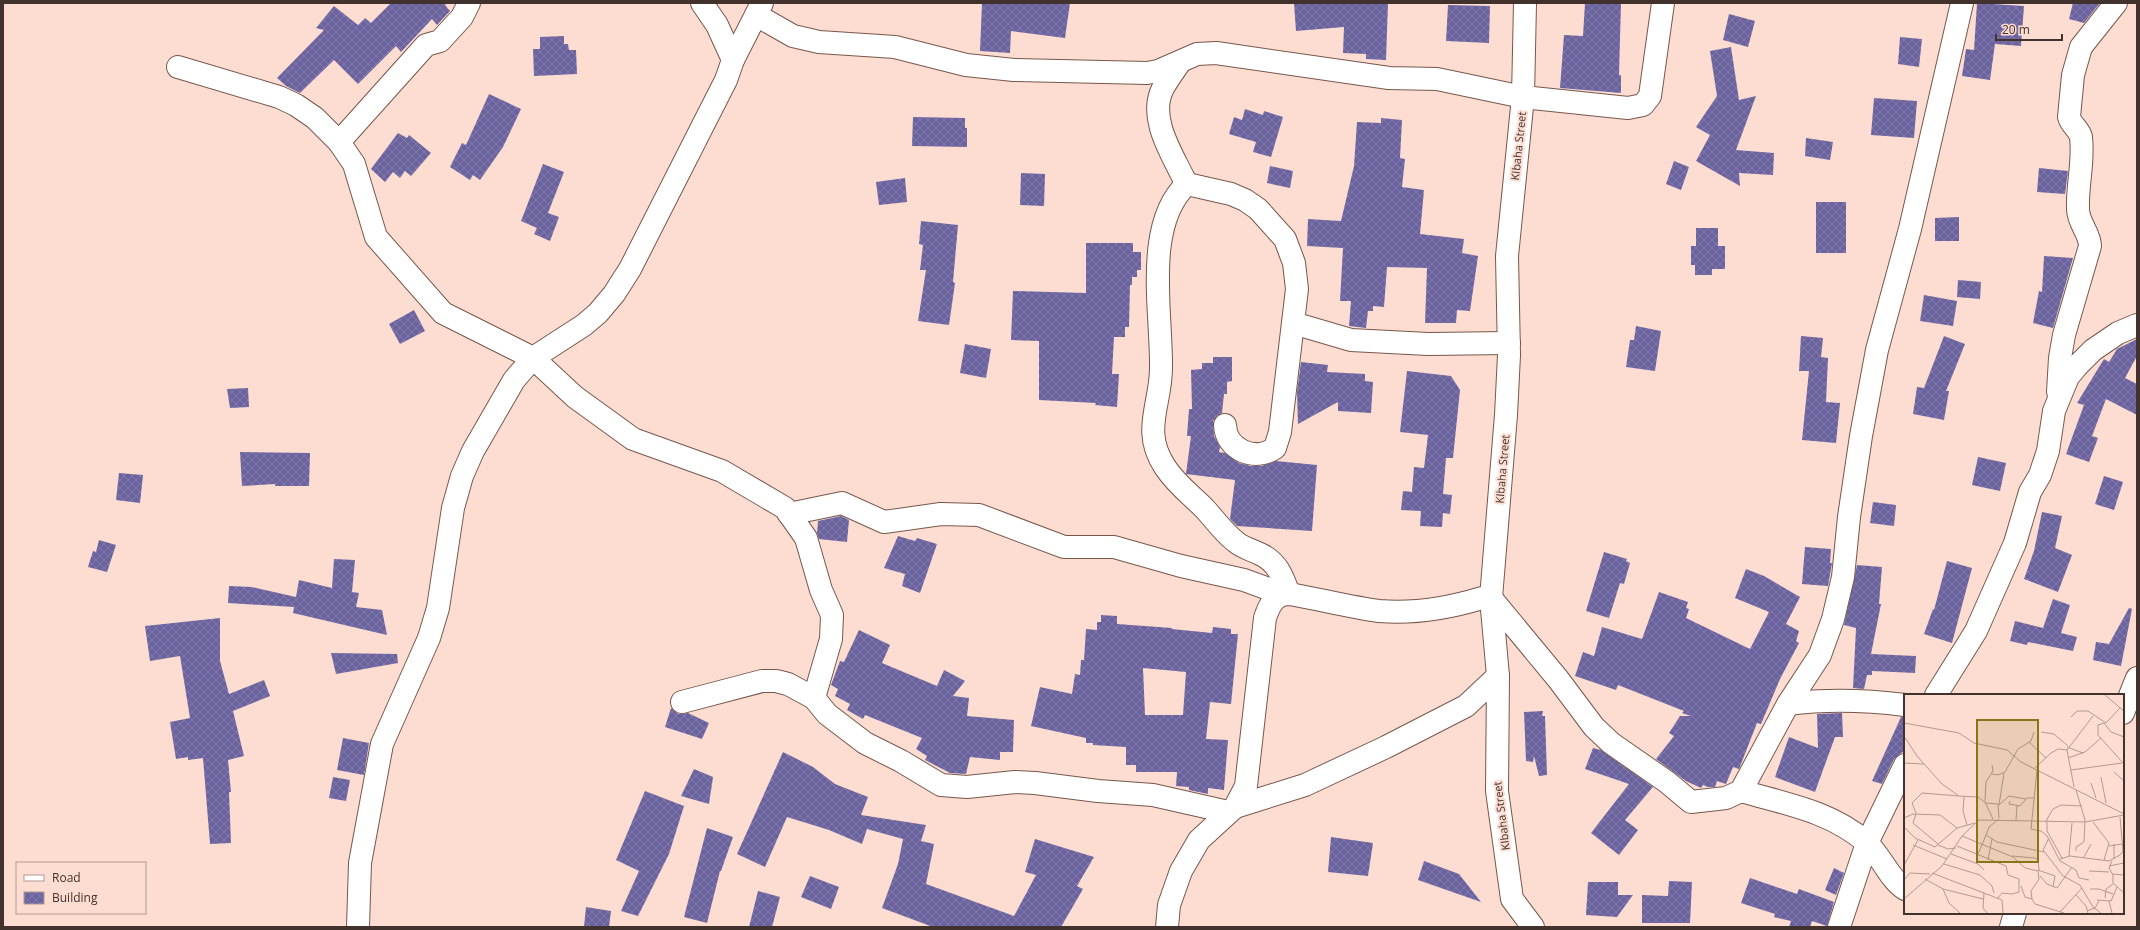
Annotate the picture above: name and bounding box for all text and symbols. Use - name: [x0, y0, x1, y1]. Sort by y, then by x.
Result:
- scale bar: [1996, 16, 2062, 42]
- text: 20 m: [2002, 21, 2030, 38]
- street label: KIbaha Street: [1507, 111, 1529, 181]
- street label: KIbaha Street: [1492, 434, 1512, 504]
- inset map: [1904, 694, 2124, 914]
- street label: KIbaha Street: [1489, 781, 1513, 851]
- legend: [16, 862, 146, 914]
- text: Road: [52, 869, 81, 886]
- text: Building: [52, 889, 98, 906]

